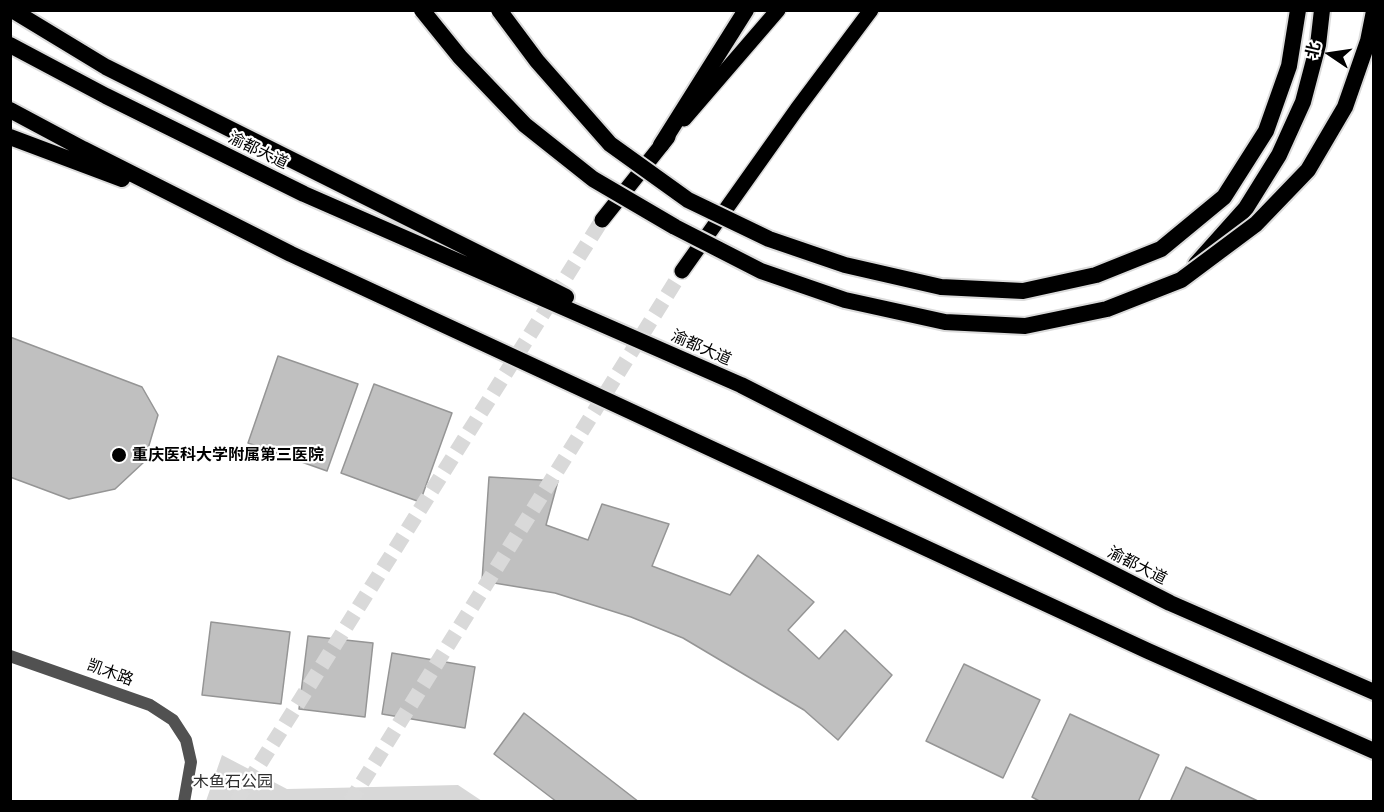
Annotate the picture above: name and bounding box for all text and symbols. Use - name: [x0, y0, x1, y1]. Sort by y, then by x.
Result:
- north arrow: [1300, 24, 1360, 84]
- text: 北: [1300, 40, 1325, 60]
- street label: 渝都大道: [225, 128, 291, 174]
- street label: 渝都大道: [668, 326, 734, 370]
- place label: 重庆医科大学附属第三医院: [132, 445, 324, 465]
- marker: 重庆医科大学附属第三医院: [110, 446, 128, 464]
- street label: 渝都大道: [1104, 543, 1170, 589]
- street label: 凯木路: [84, 656, 136, 690]
- park label: 木鱼石公园: [193, 772, 273, 792]

